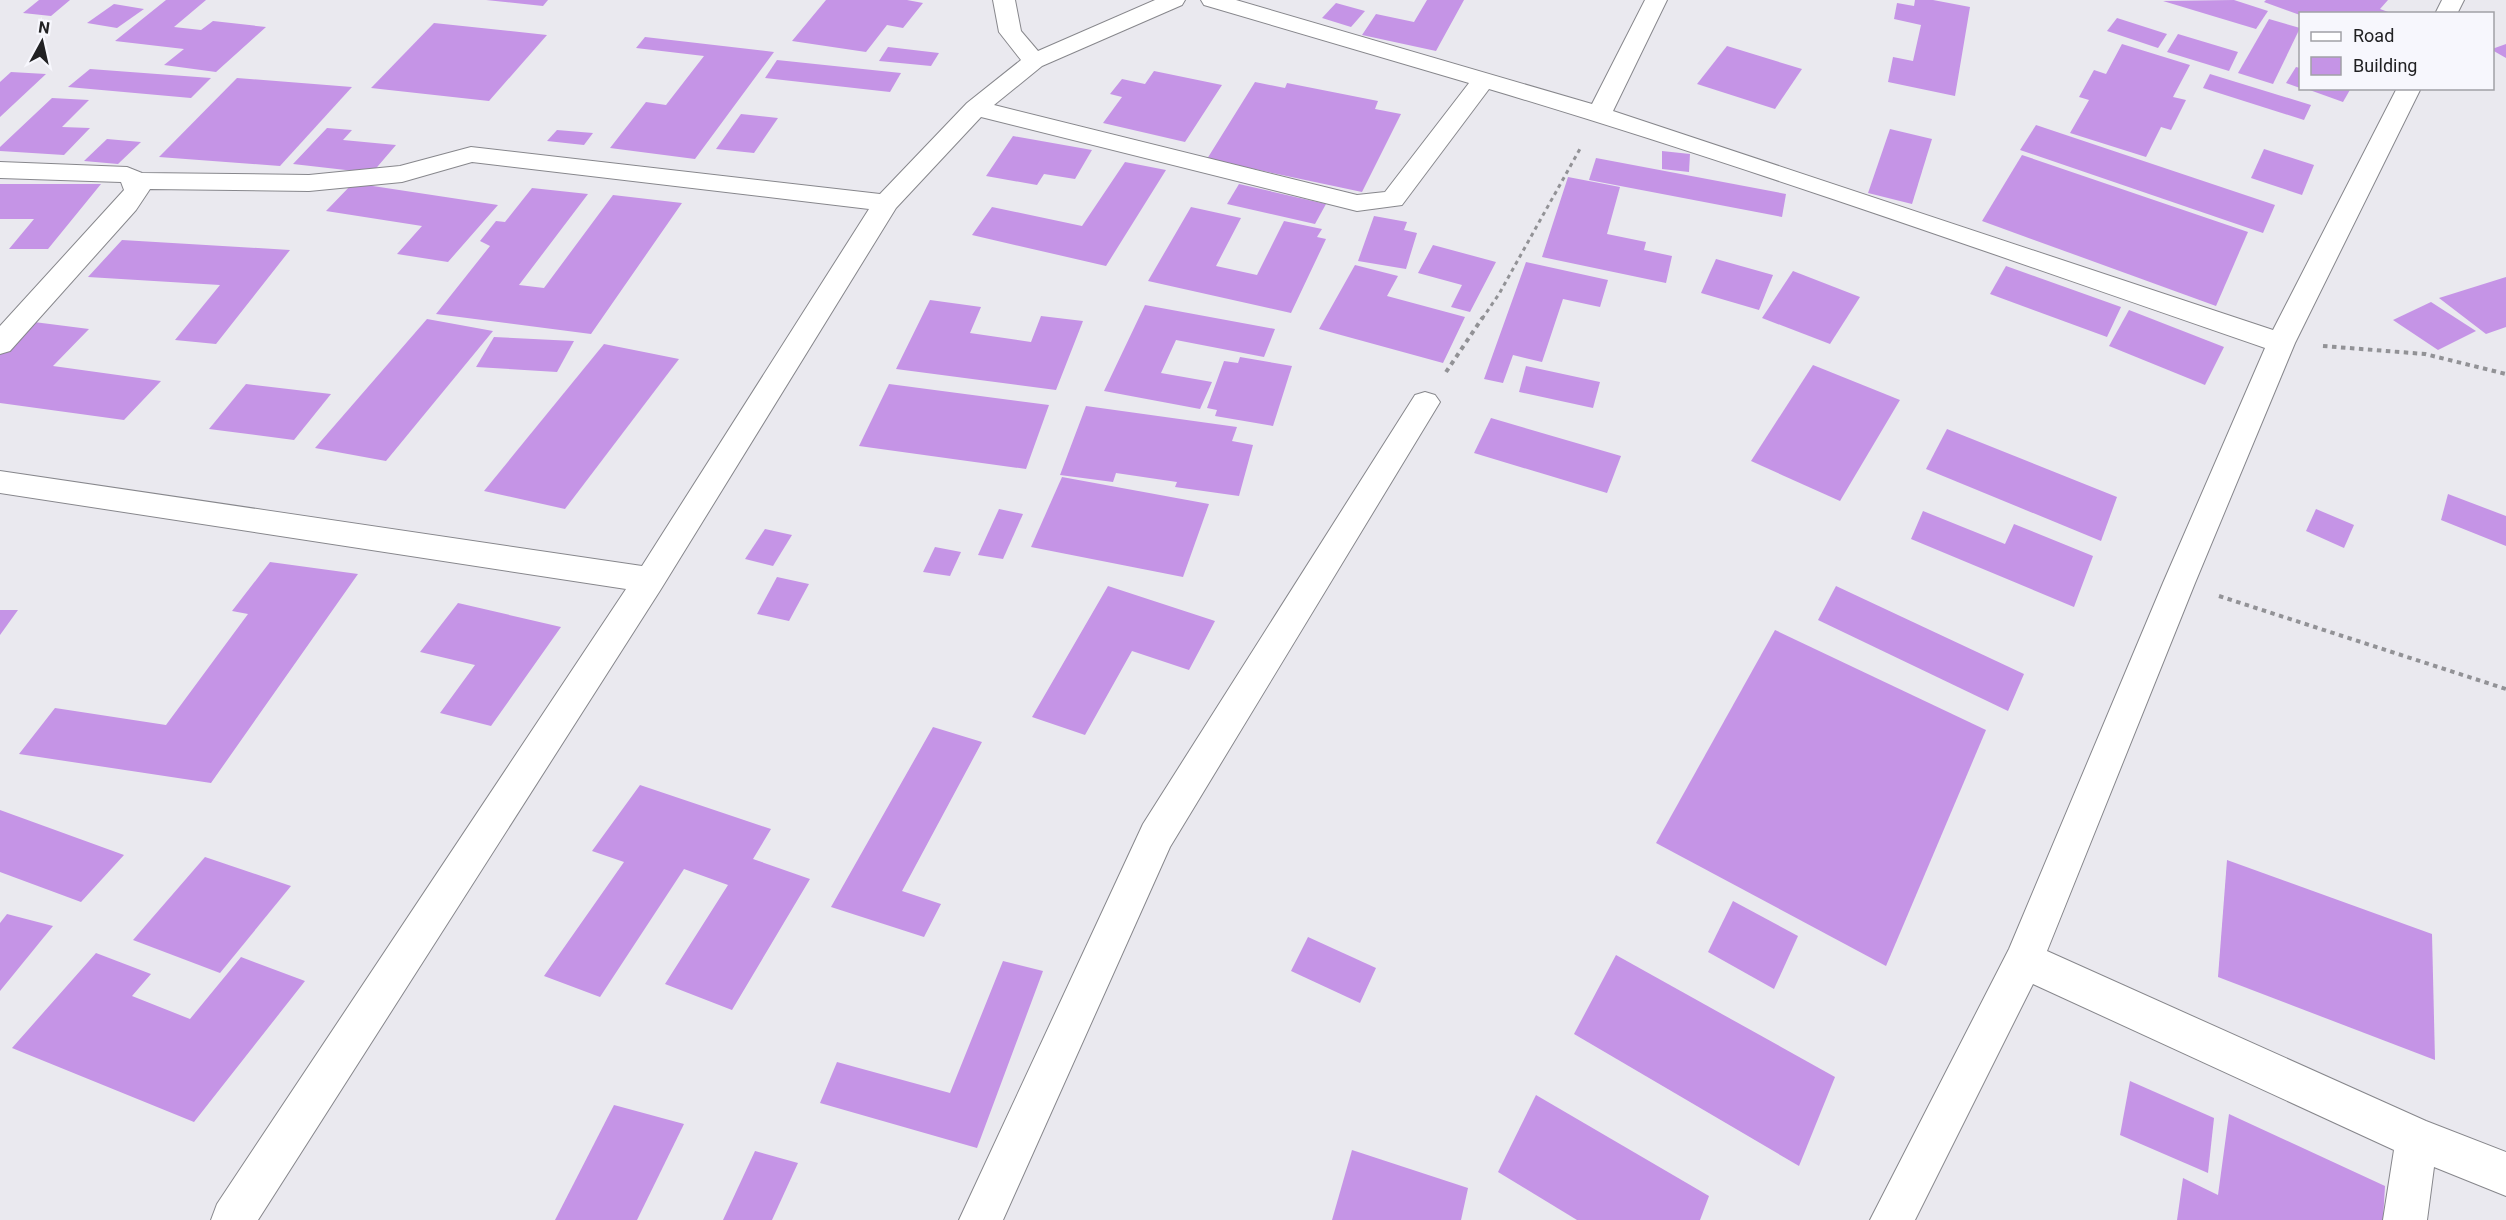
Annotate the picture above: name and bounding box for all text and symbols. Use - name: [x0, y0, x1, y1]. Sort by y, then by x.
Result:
- north arrow: [12, 12, 72, 72]
- legend: [2299, 12, 2494, 90]
- text: N: [37, 17, 51, 38]
- text: Road: [2353, 25, 2394, 46]
- text: Building: [2353, 55, 2417, 76]

